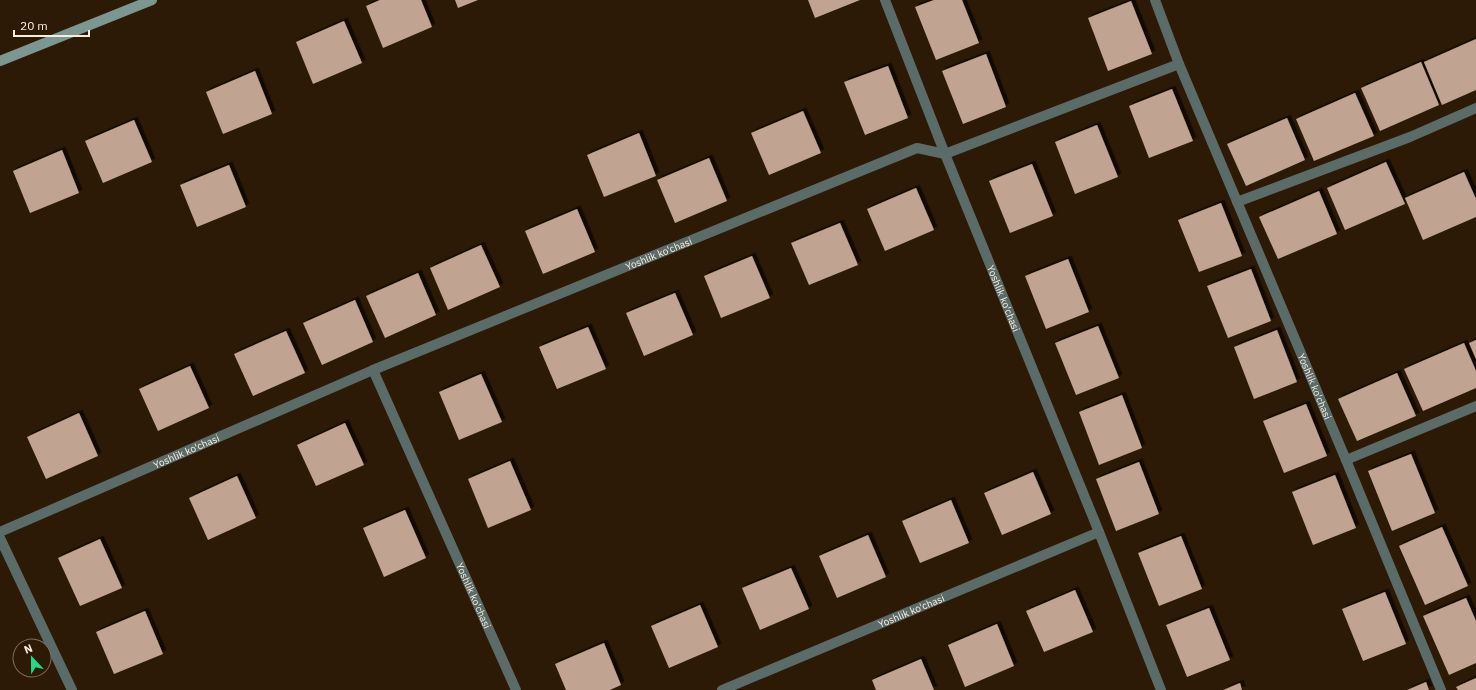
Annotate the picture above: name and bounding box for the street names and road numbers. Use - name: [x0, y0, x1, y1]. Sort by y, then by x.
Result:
- street label: Yoshlik ko'chasi: [623, 234, 694, 273]
- street label: Yoshlik ko'chasi: [984, 263, 1023, 333]
- street label: Yoshlik ko'chasi: [1295, 351, 1335, 421]
- street label: Yoshlik ko'chasi: [151, 431, 221, 471]
- street label: Yoshlik ko'chasi: [453, 561, 494, 630]
- street label: Yoshlik ko'chasi: [876, 591, 946, 630]

